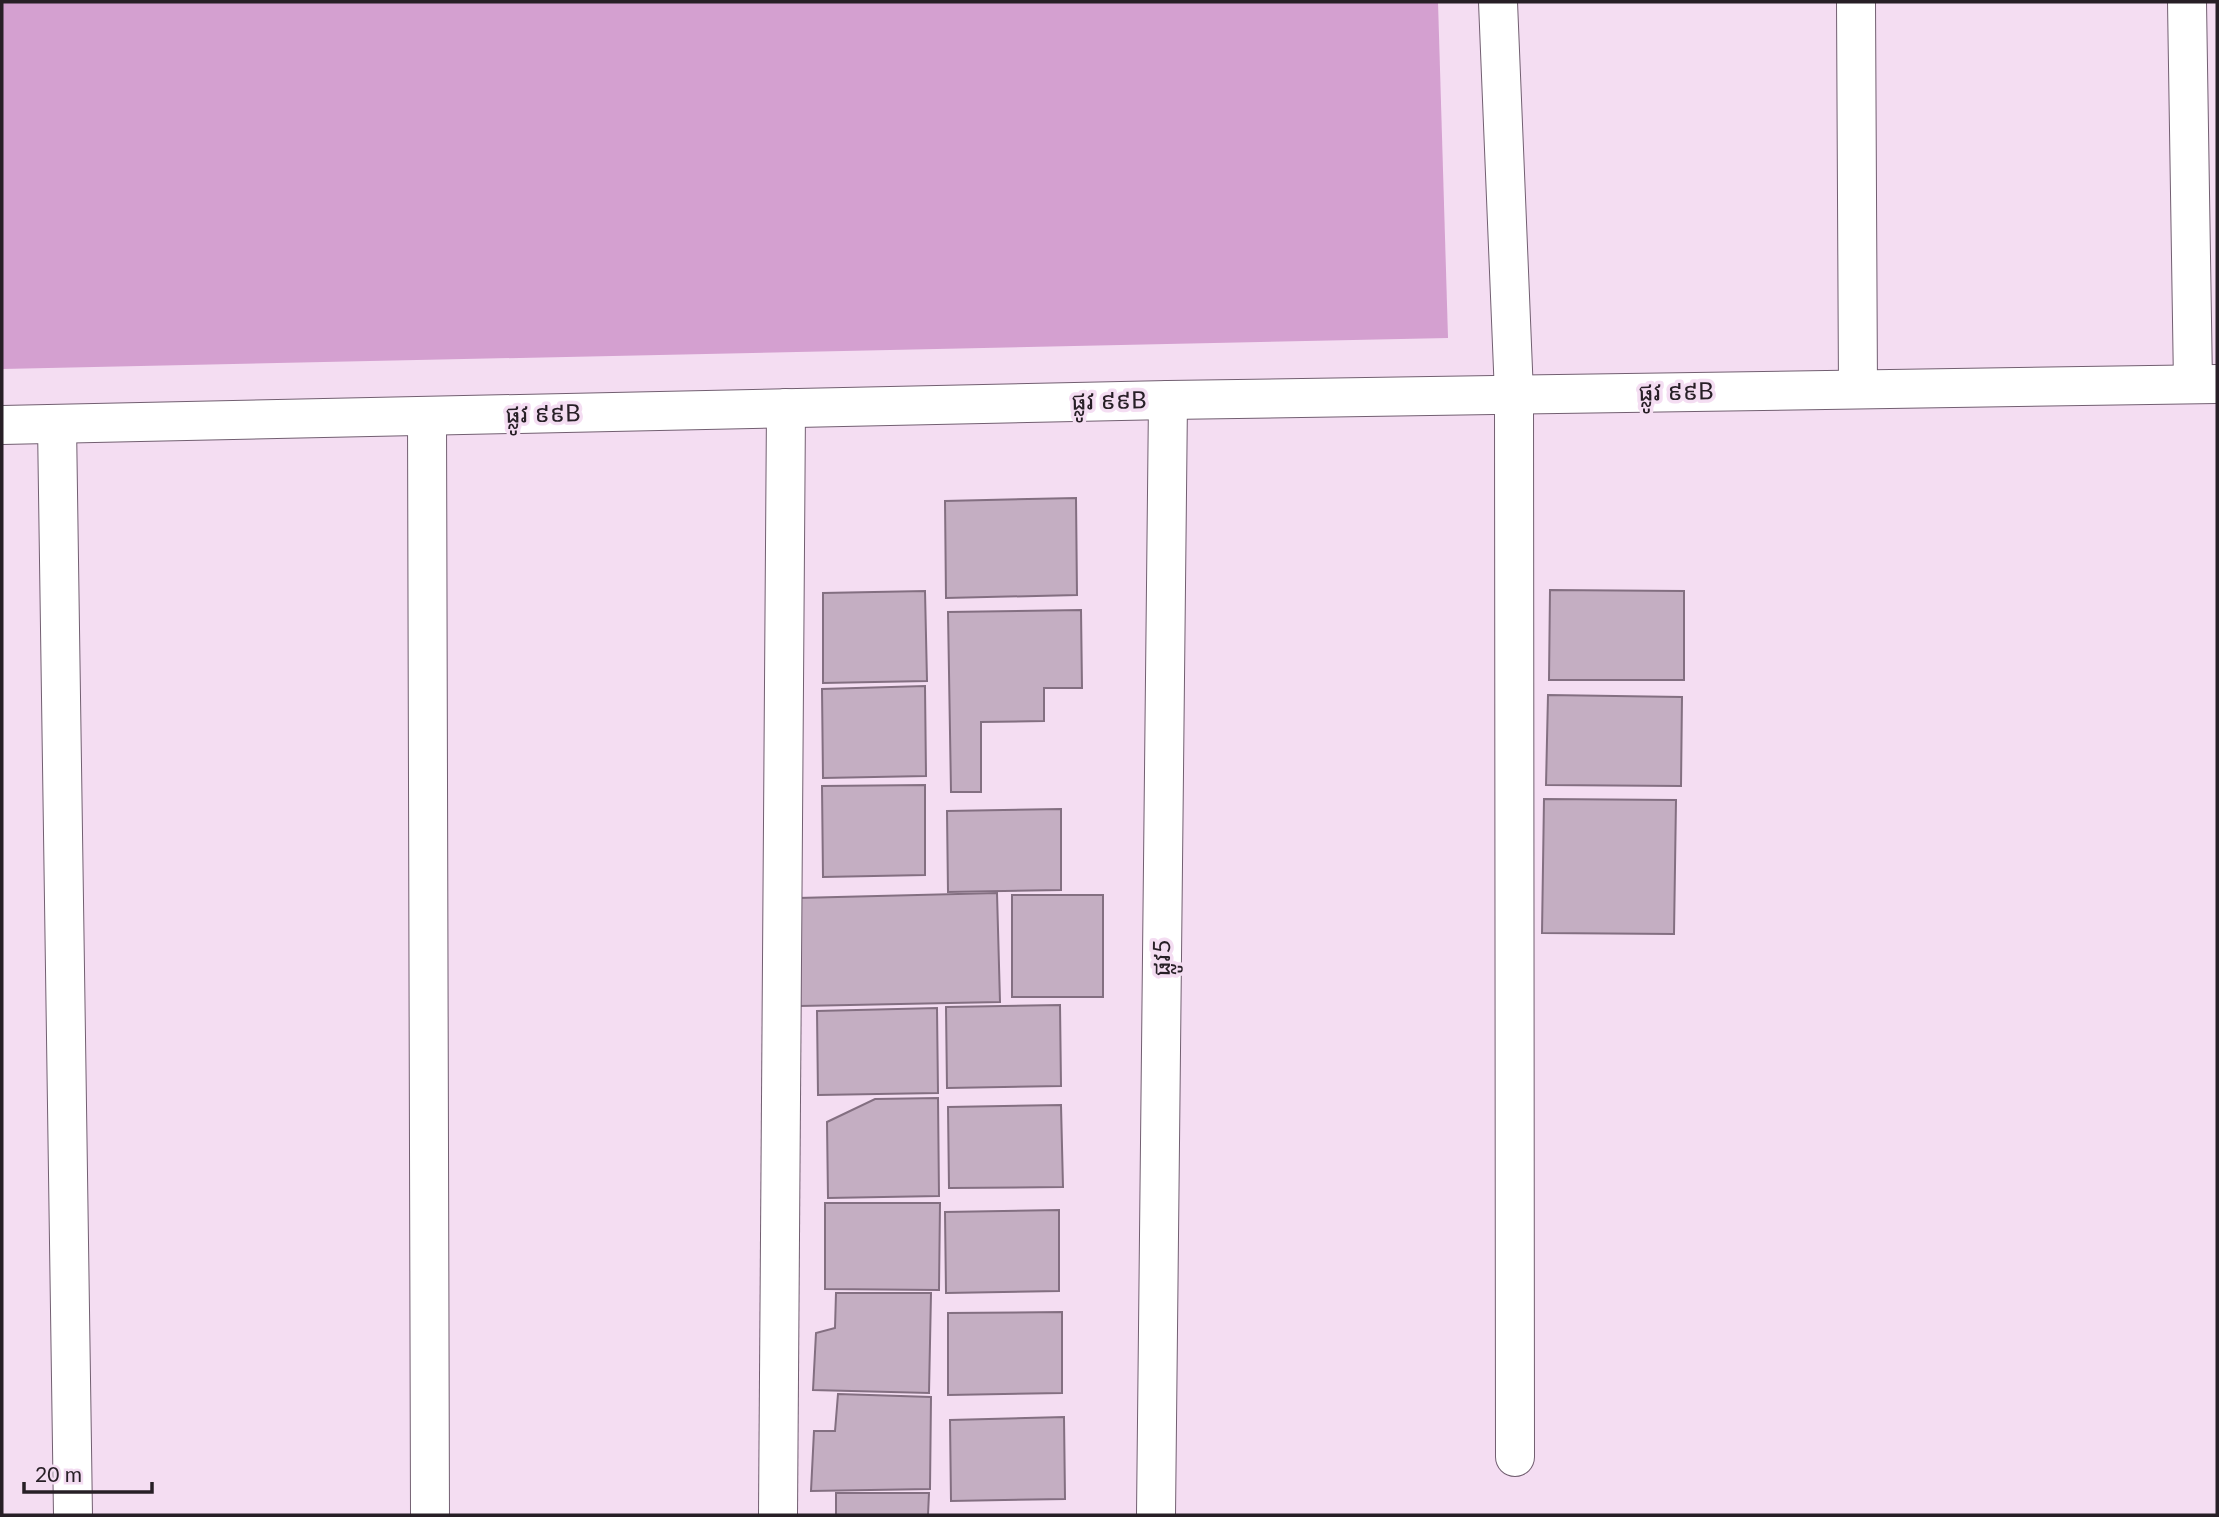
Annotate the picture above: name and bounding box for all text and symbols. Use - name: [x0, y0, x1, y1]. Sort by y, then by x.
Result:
- street label: ផ្លូវ ៩៩B: [1638, 375, 1714, 415]
- street label: ផ្លូវ ៩៩B: [1071, 384, 1147, 424]
- street label: ផ្លូវ ៩៩B: [505, 397, 581, 437]
- street label: ផ្លូវ5: [1146, 939, 1184, 977]
- scale bar: [24, 1450, 152, 1494]
- text: 20 m: [35, 1461, 82, 1486]

